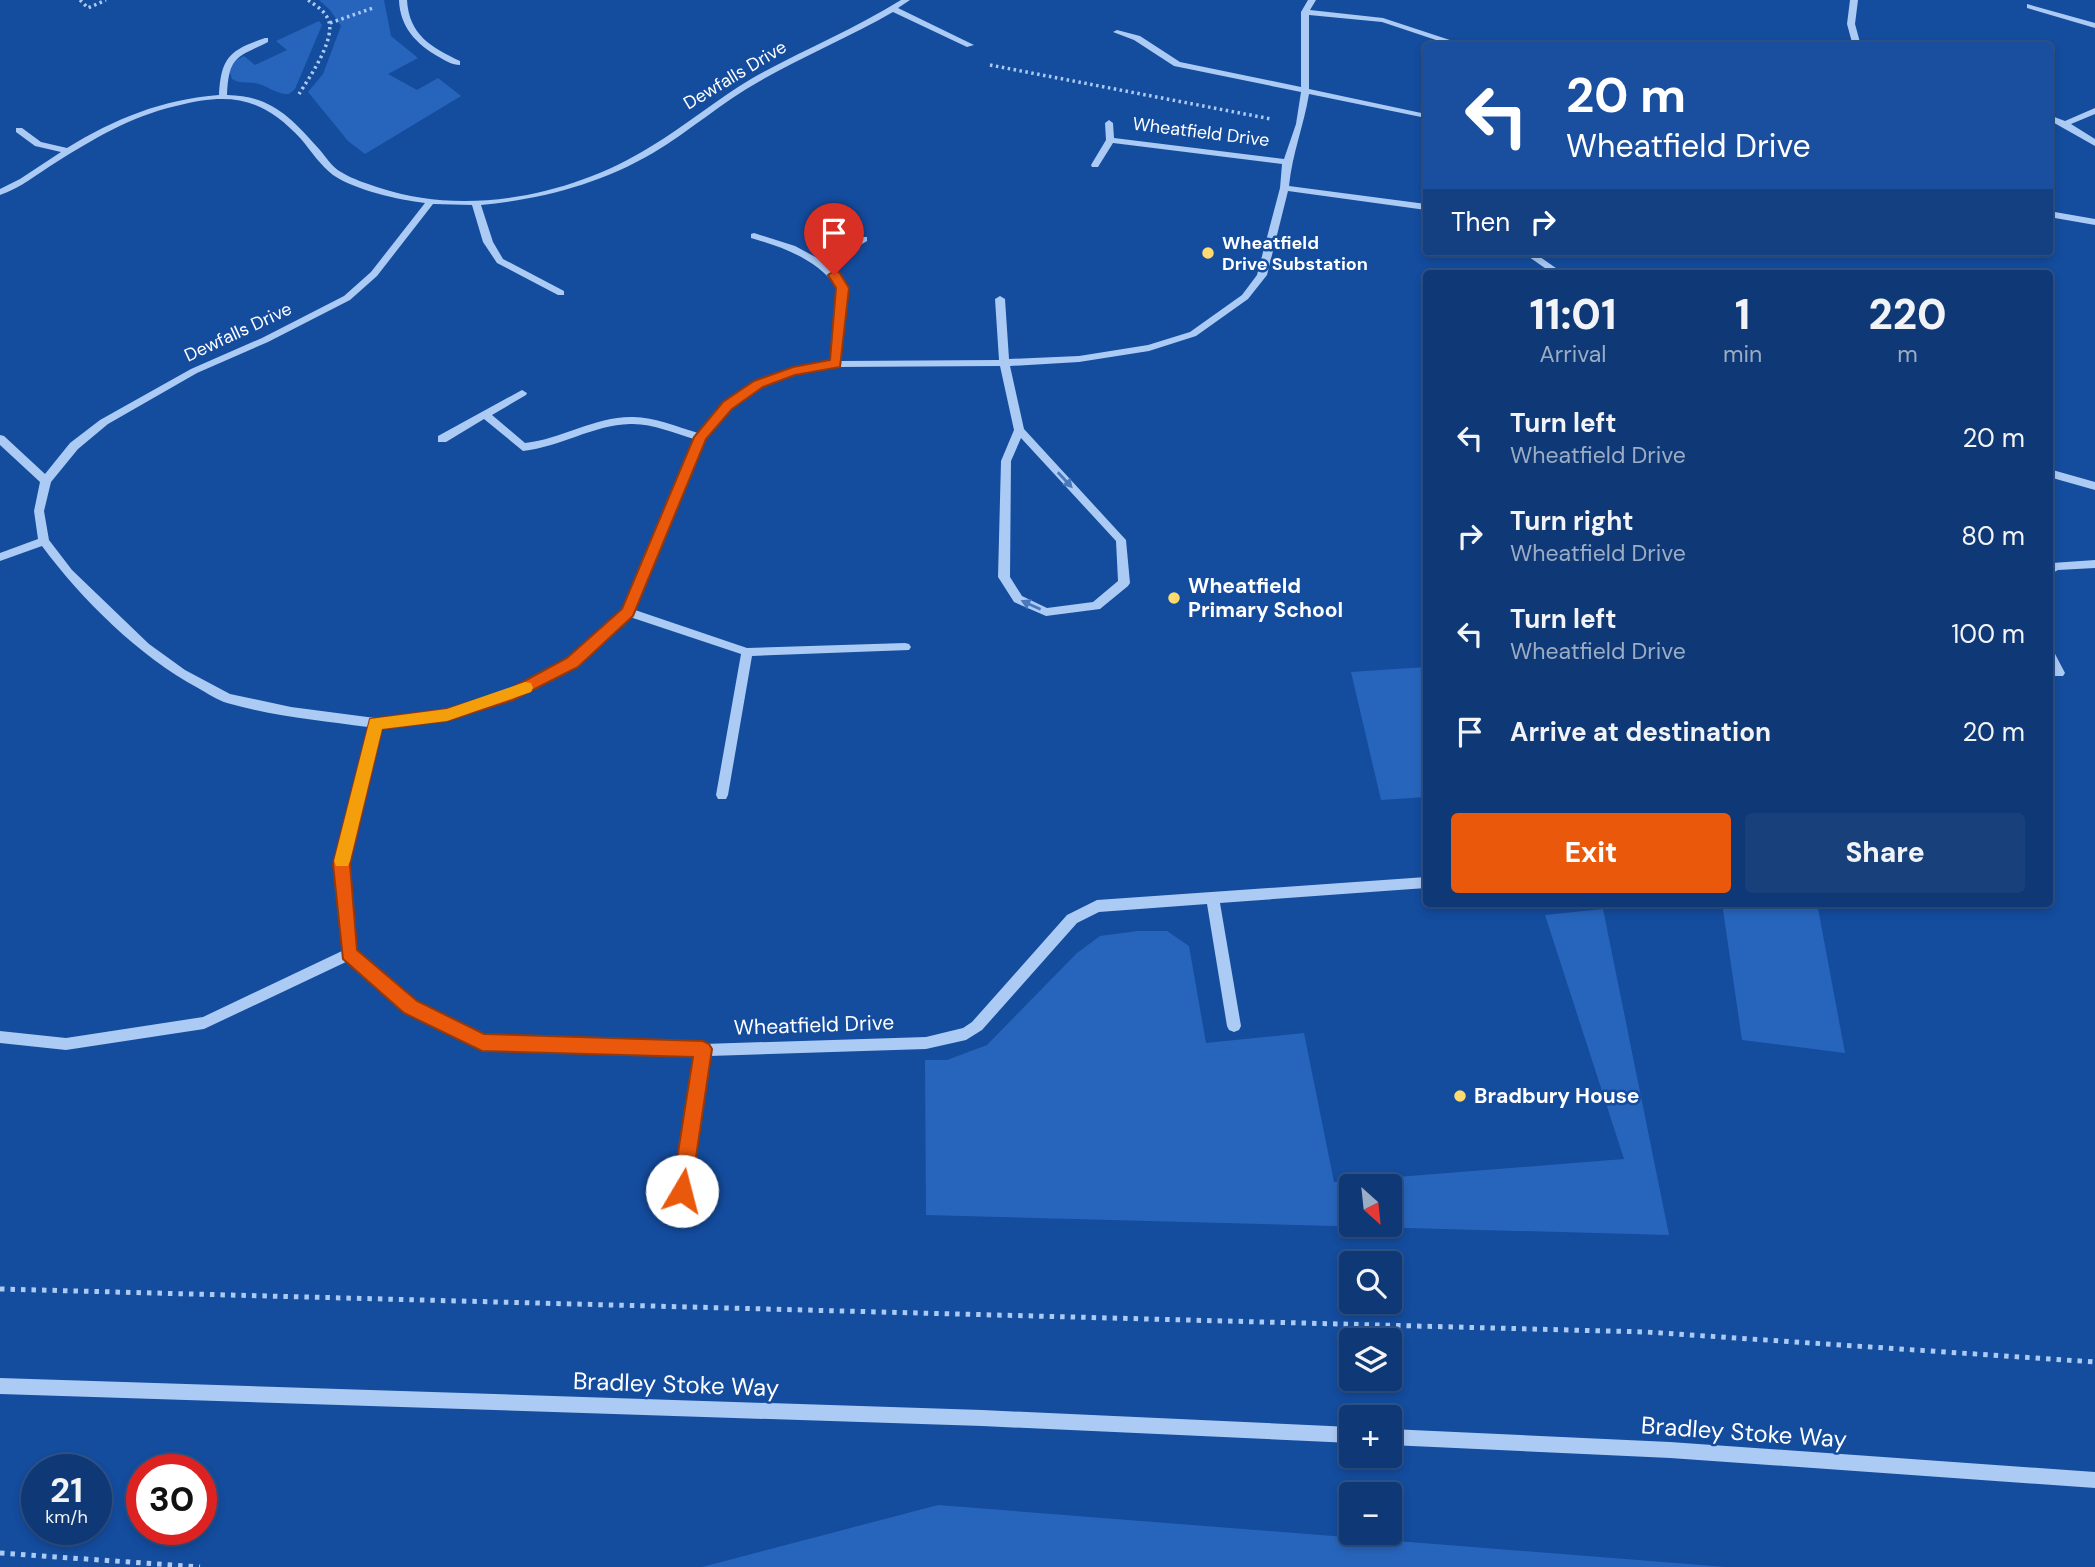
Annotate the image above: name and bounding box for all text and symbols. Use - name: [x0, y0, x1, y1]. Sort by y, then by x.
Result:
- street label: Dewfalls Drive: [679, 35, 791, 115]
- text: 20 m: [1566, 63, 1686, 127]
- icon: left: [1451, 70, 1542, 161]
- street label: Wheatfield Drive: [1131, 112, 1271, 152]
- text: Wheatfield Drive: [1566, 125, 1811, 167]
- pin: [804, 203, 864, 275]
- icon: right: [1524, 203, 1562, 241]
- text: Then: [1451, 205, 1510, 239]
- icon: arrive: [815, 214, 853, 252]
- place label: Wheatfield Drive Substation: [1222, 231, 1368, 276]
- marker: Wheatfield Drive Substation: [1200, 245, 1216, 261]
- text: 11:01: [1529, 287, 1616, 342]
- text: 1: [1735, 287, 1750, 342]
- text: 220: [1869, 287, 1947, 342]
- street label: Dewfalls Drive: [180, 297, 296, 367]
- text: Arrival: [1539, 339, 1606, 369]
- text: min: [1723, 339, 1762, 369]
- text: m: [1897, 339, 1918, 369]
- text: Turn left: [1510, 406, 1617, 440]
- icon: left: [1451, 419, 1489, 457]
- text: 20 m: [1962, 421, 2025, 455]
- text: Wheatfield Drive: [1510, 440, 1686, 470]
- one-way arrow: [1057, 471, 1073, 488]
- text: Turn right: [1510, 504, 1634, 538]
- icon: right: [1451, 517, 1489, 555]
- text: 80 m: [1961, 519, 2025, 553]
- text: Wheatfield Drive: [1510, 538, 1686, 568]
- place label: Wheatfield Primary School: [1188, 572, 1343, 624]
- marker: Wheatfield Primary School: [1166, 590, 1182, 606]
- one-way arrow: [1021, 599, 1041, 611]
- text: Turn left: [1510, 602, 1617, 636]
- icon: left: [1451, 615, 1489, 653]
- text: 100 m: [1951, 617, 2025, 651]
- text: Wheatfield Drive: [1510, 636, 1686, 666]
- icon: arrive: [1451, 713, 1489, 751]
- text: Arrive at destination: [1510, 715, 1771, 749]
- text: 20 m: [1962, 715, 2025, 749]
- button: Exit: [1451, 813, 1731, 893]
- button: Share: [1745, 813, 2025, 893]
- street label: Wheatfield Drive: [733, 1008, 895, 1042]
- place label: Bradbury House: [1474, 1082, 1640, 1110]
- marker: Bradbury House: [1452, 1088, 1468, 1104]
- position arrow: [645, 1154, 719, 1228]
- north arrow: [1339, 1174, 1402, 1237]
- map controls: [1339, 1174, 1402, 1545]
- button: search: [1339, 1251, 1402, 1314]
- button: layers: [1339, 1328, 1402, 1391]
- street label: Bradley Stoke Way: [572, 1365, 780, 1403]
- button: +: [1339, 1405, 1402, 1468]
- street label: Bradley Stoke Way: [1640, 1409, 1848, 1455]
- speed limit sign: 30: [126, 1454, 217, 1545]
- text: 21: [50, 1467, 83, 1513]
- button: −: [1339, 1482, 1402, 1545]
- text: km/h: [45, 1505, 88, 1529]

